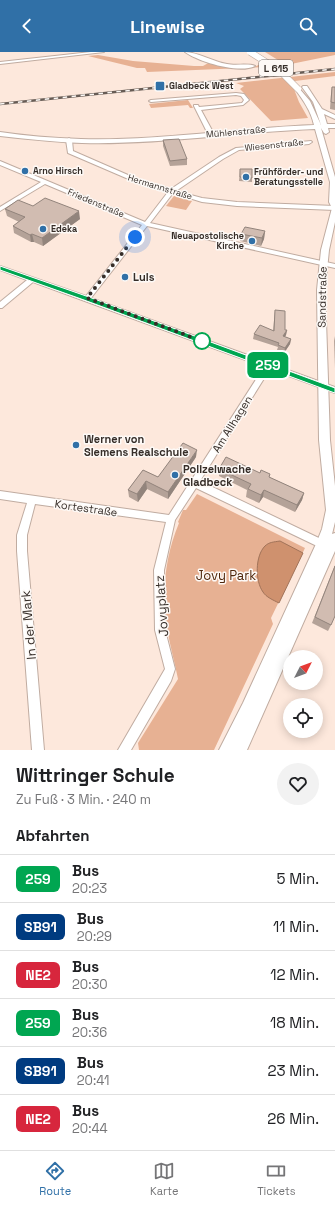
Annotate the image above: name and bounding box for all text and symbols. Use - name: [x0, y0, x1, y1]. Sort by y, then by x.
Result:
- icon: back: [16, 15, 38, 37]
- text: Linewise: [130, 15, 205, 38]
- icon: search: [297, 15, 319, 37]
- road number: L 615: [259, 60, 293, 76]
- marker: Gladbeck West: [154, 80, 166, 92]
- place label: Gladbeck West: [169, 80, 234, 92]
- street label: Mühlenstraße: [206, 123, 266, 141]
- street label: Wiesenstraße: [244, 136, 304, 154]
- place label: Arno Hirsch: [33, 165, 83, 177]
- marker: Arno Hirsch: [20, 166, 30, 176]
- place label: Frühförder- und Beratungsstelle: [254, 166, 323, 188]
- street label: Hermannstraße: [126, 172, 194, 202]
- marker: Frühförder- und Beratungsstelle: [241, 172, 251, 182]
- street label: Friedenstraße: [66, 186, 126, 220]
- place label: Edeka: [51, 223, 77, 235]
- marker: Edeka: [38, 224, 48, 234]
- your location: [125, 227, 145, 247]
- place label: Neuapostolische Kirche: [171, 230, 244, 252]
- marker: Neuapostolische Kirche: [247, 236, 257, 246]
- street label: Sandstraße: [314, 266, 330, 328]
- place label: Luis: [133, 270, 155, 284]
- marker: Luis: [120, 272, 130, 282]
- unlabelled marker: [193, 332, 211, 350]
- line badge: 259: [245, 352, 291, 378]
- text: 259: [255, 356, 281, 374]
- street label: Am Allhagen: [209, 393, 255, 455]
- place label: Werner von Siemens Realschule: [84, 432, 189, 459]
- marker: Werner von Siemens Realschule: [71, 440, 81, 450]
- place label: Polizeiwache Gladbeck: [183, 462, 251, 489]
- marker: Polizeiwache Gladbeck: [170, 470, 180, 480]
- street label: Kortestraße: [54, 497, 118, 519]
- park label: Jovy Park: [196, 567, 256, 584]
- street label: Jovyplatz: [151, 574, 172, 637]
- street label: In der Mark: [17, 590, 40, 660]
- north arrow: [283, 650, 323, 690]
- map controls: [283, 650, 323, 738]
- button: locate: [283, 698, 323, 738]
- text: Wittringer Schule: [16, 763, 175, 788]
- button: heart: [277, 763, 319, 805]
- text: Zu Fuß · 3 Min. · 240 m: [16, 791, 151, 808]
- text: Abfahrten: [16, 826, 90, 845]
- text: Bus: [72, 861, 99, 880]
- text: 5 Min.: [277, 869, 319, 888]
- text: 259: [25, 870, 51, 888]
- text: 20:23: [72, 880, 107, 897]
- text: Bus: [77, 909, 104, 928]
- text: 11 Min.: [273, 917, 319, 936]
- text: SB91: [24, 918, 57, 936]
- text: 20:29: [77, 928, 112, 945]
- text: Bus: [72, 957, 99, 976]
- text: 12 Min.: [270, 965, 319, 984]
- text: NE2: [25, 966, 51, 984]
- text: 20:30: [72, 976, 108, 993]
- text: Bus: [72, 1005, 99, 1024]
- text: 18 Min.: [270, 1013, 319, 1032]
- text: 259: [25, 1014, 51, 1032]
- text: 20:36: [72, 1024, 107, 1041]
- text: Bus: [77, 1053, 104, 1072]
- text: 23 Min.: [267, 1061, 319, 1080]
- text: SB91: [24, 1062, 57, 1080]
- text: 20:41: [77, 1072, 109, 1089]
- text: Bus: [72, 1101, 99, 1120]
- text: 26 Min.: [267, 1109, 319, 1128]
- text: NE2: [25, 1110, 51, 1128]
- text: 20:44: [72, 1120, 108, 1137]
- tab: Route: [39, 1160, 71, 1198]
- tab: Karte: [150, 1160, 179, 1198]
- tab: Tickets: [257, 1160, 296, 1198]

